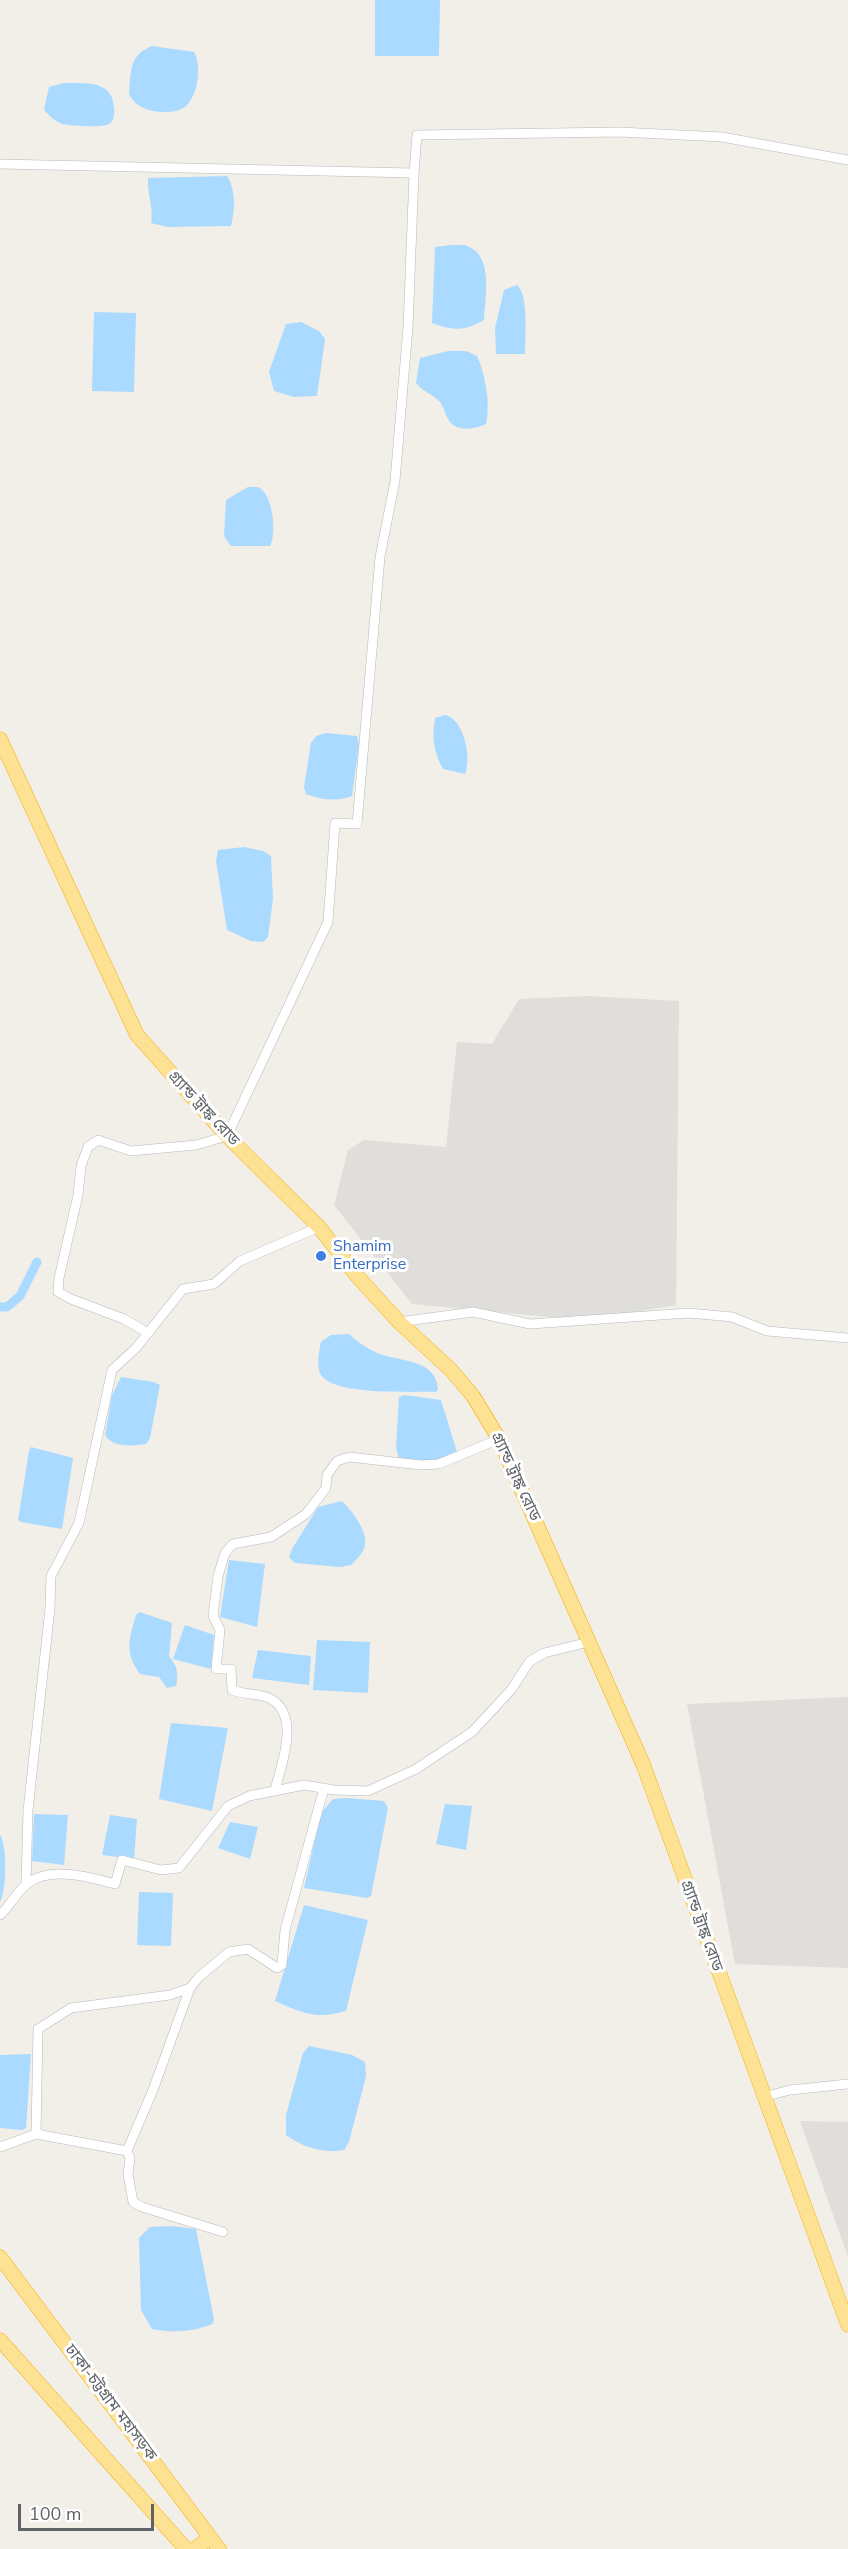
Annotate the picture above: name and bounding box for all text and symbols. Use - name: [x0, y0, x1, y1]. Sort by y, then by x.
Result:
- street label: গ্র্যান্ড ট্রাঙ্ক রোড: [163, 1067, 243, 1151]
- place label: Shamim Enterprise: [333, 1237, 406, 1275]
- marker: Shamim Enterprise: [314, 1249, 328, 1263]
- street label: গ্র্যান্ড ট্রাঙ্ক রোড: [486, 1430, 544, 1524]
- street label: গ্র্যান্ড ট্রাঙ্ক রোড: [676, 1878, 726, 1974]
- street label: ঢাকা-চট্টগ্রাম মহাসড়ক: [60, 2341, 160, 2465]
- scale bar: [21, 2492, 158, 2530]
- text: 100 m: [29, 2502, 81, 2526]

